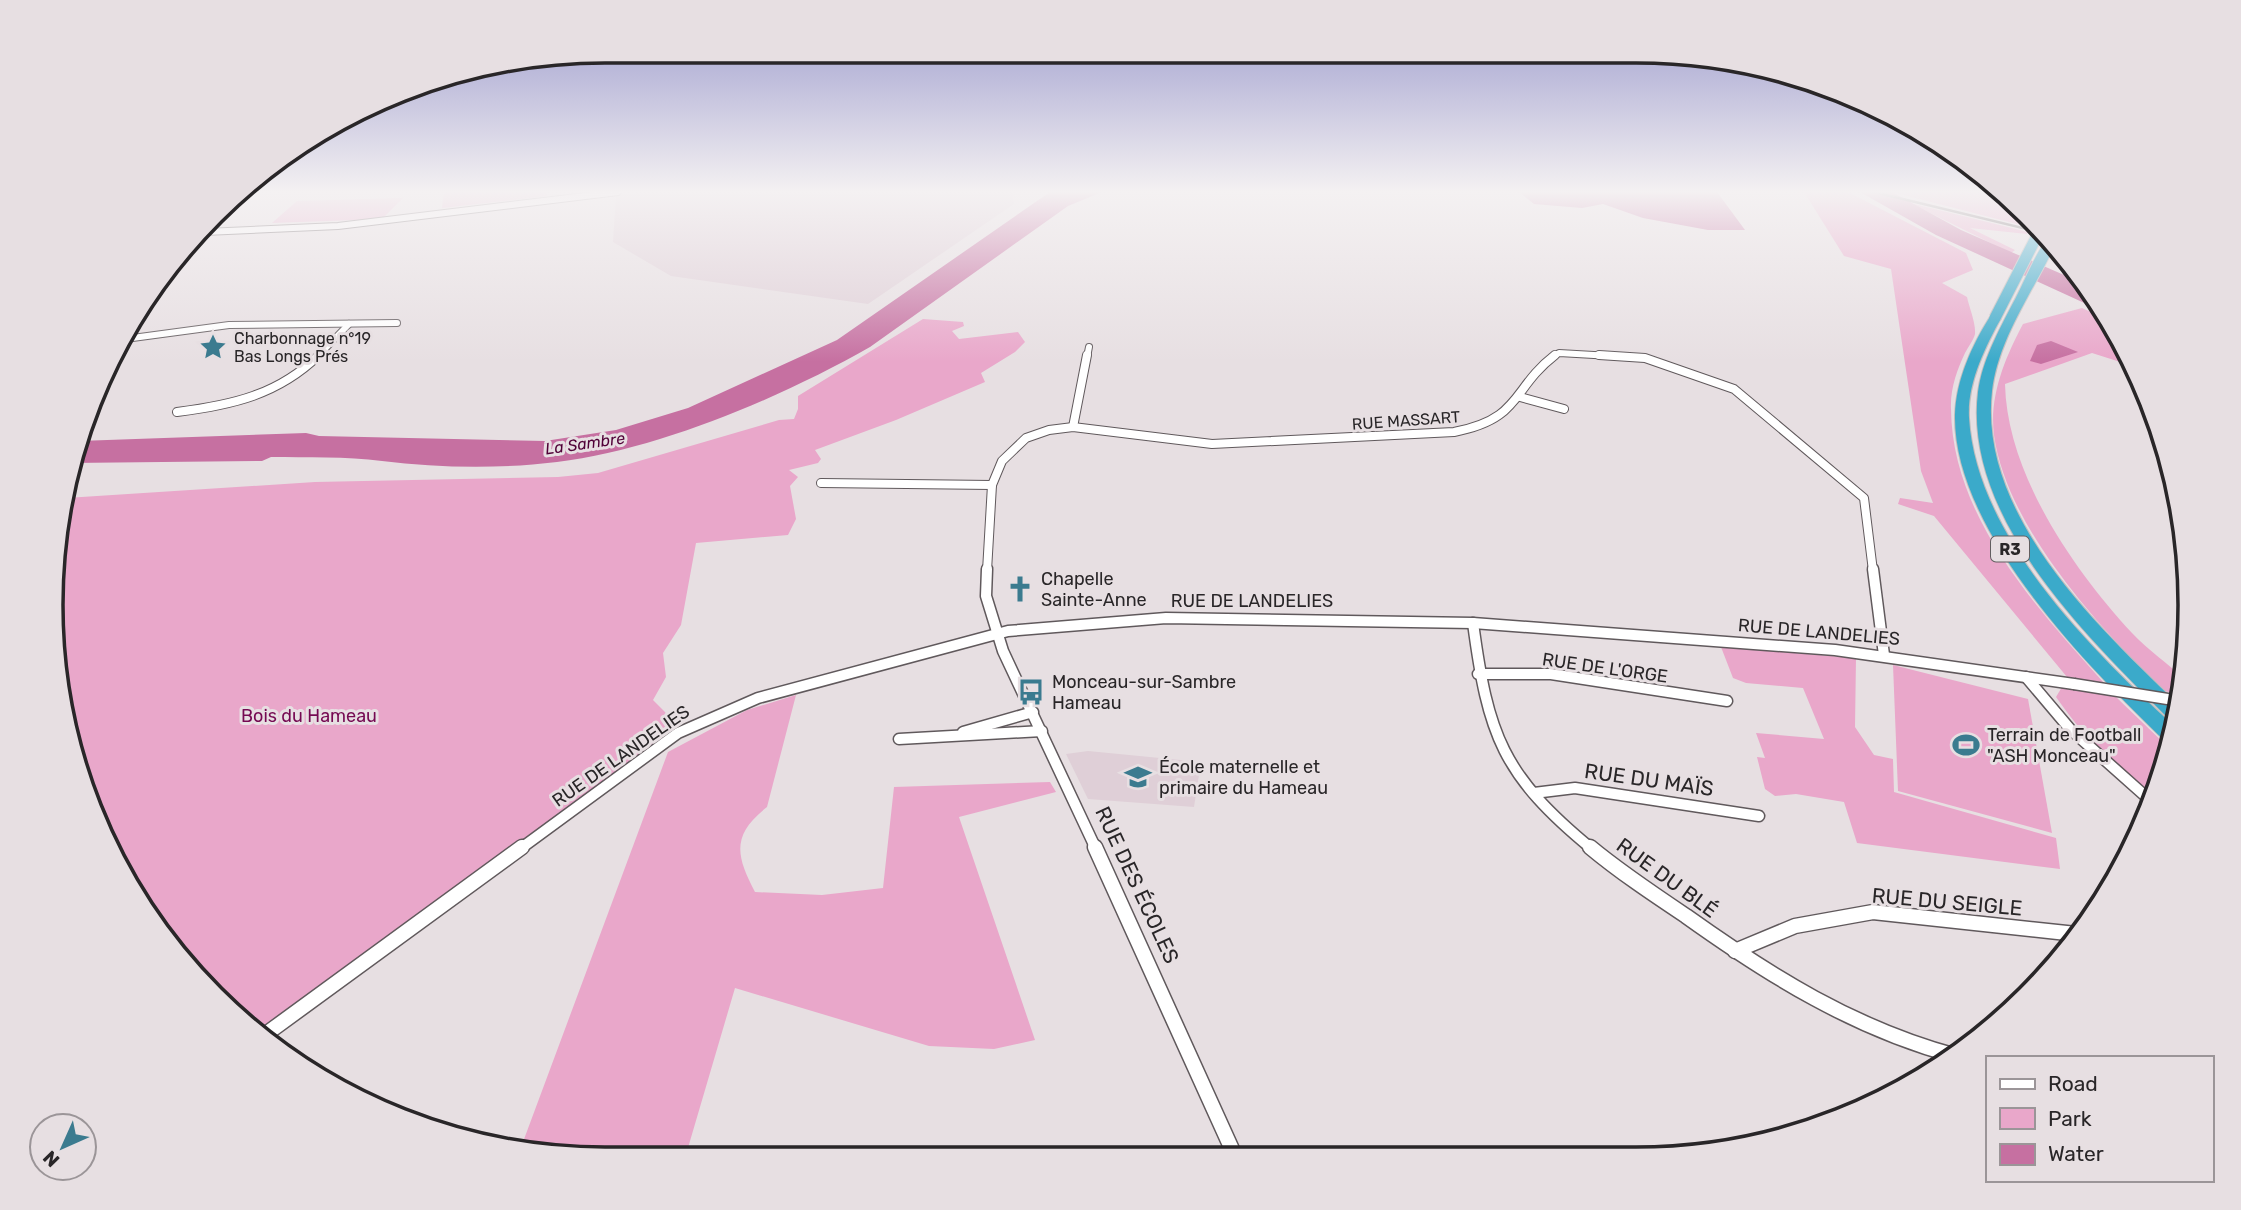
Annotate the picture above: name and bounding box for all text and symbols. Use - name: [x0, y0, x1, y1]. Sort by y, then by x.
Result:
- place label: Charbonnage n°19 Bas Longs Prés: [234, 329, 371, 366]
- place icon: Charbonnage n°19 Bas Longs Prés: [198, 332, 228, 362]
- street label: RUE MASSART: [1351, 407, 1461, 434]
- water label: La Sambre: [544, 428, 626, 458]
- road number: R3: [1991, 536, 2029, 562]
- place label: Chapelle Sainte-Anne: [1041, 568, 1147, 611]
- church icon: Chapelle Sainte-Anne: [1005, 574, 1035, 604]
- street label: RUE DE LANDELIES: [1171, 590, 1333, 612]
- street label: RUE DE LANDELIES: [1737, 614, 1901, 650]
- street label: RUE DE L'ORGE: [1541, 648, 1669, 688]
- place label: Monceau-sur-Sambre Hameau: [1052, 671, 1236, 714]
- bus stop icon: Monceau-sur-Sambre Hameau: [1016, 677, 1046, 707]
- street label: RUE DE LANDELIES: [548, 700, 694, 812]
- park label: Bois du Hameau: [241, 705, 377, 727]
- place label: Terrain de Football "ASH Monceau": [1987, 724, 2141, 767]
- sports icon: Terrain de Football "ASH Monceau": [1951, 730, 1981, 760]
- place label: École maternelle et primaire du Hameau: [1159, 756, 1328, 799]
- street label: RUE DU MAÏS: [1583, 758, 1715, 801]
- school or university icon: École maternelle et primaire du Hameau: [1123, 762, 1153, 792]
- street label: RUE DES ÉCOLES: [1090, 802, 1185, 967]
- street label: RUE DU BLÉ: [1612, 832, 1723, 923]
- street label: RUE DU SEIGLE: [1871, 882, 2023, 921]
- legend: [1986, 1056, 2213, 1182]
- text: Road: [2048, 1071, 2098, 1096]
- text: Park: [2048, 1106, 2092, 1131]
- north arrow: [28, 1112, 98, 1182]
- text: Water: [2048, 1141, 2104, 1166]
- text: N: [38, 1146, 64, 1172]

